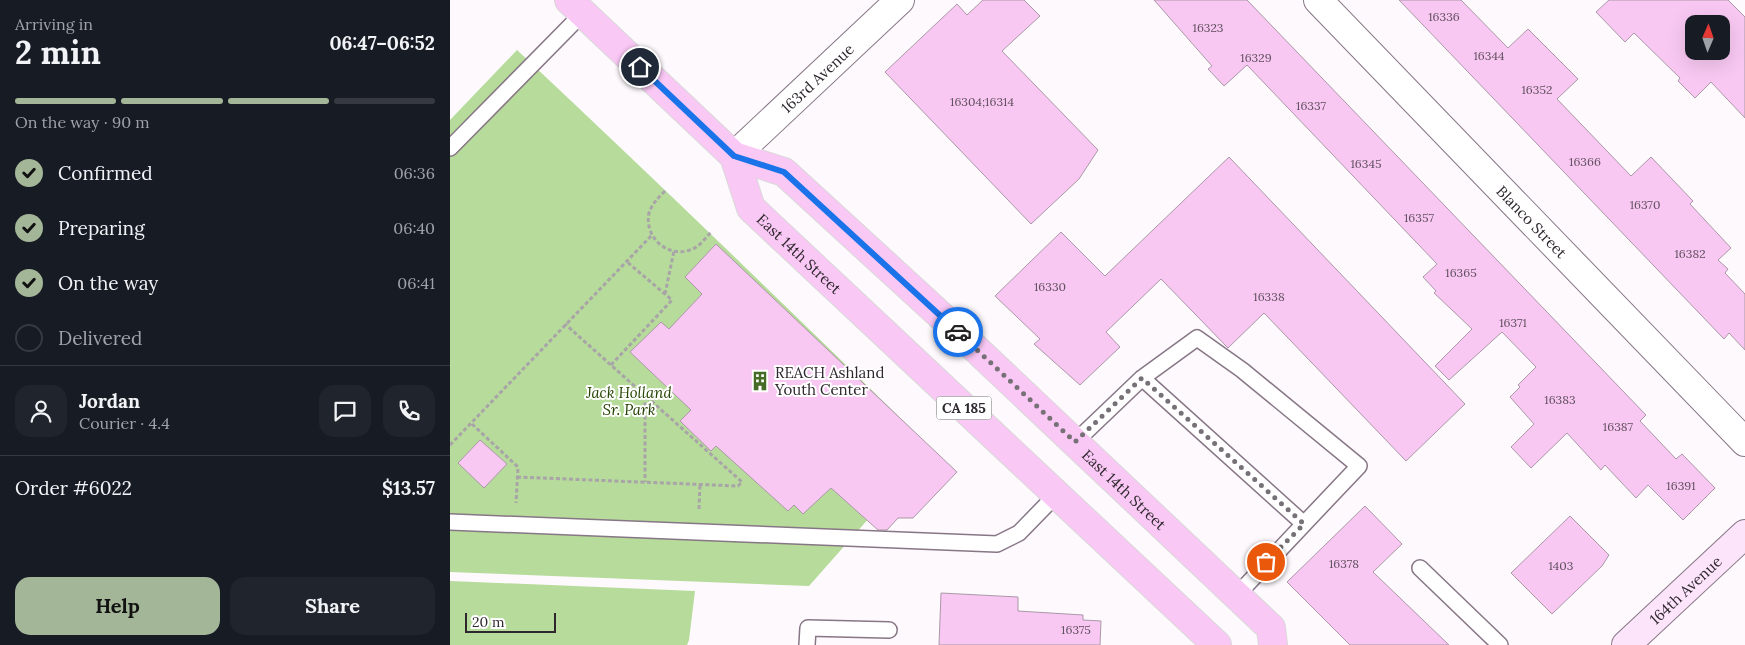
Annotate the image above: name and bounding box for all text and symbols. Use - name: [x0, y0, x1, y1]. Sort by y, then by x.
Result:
- house number: 16336: [1428, 9, 1460, 24]
- text: Arriving in: [15, 14, 93, 34]
- north arrow: [1685, 15, 1730, 60]
- map controls: [1685, 15, 1730, 60]
- house number: 16323: [1193, 20, 1224, 35]
- text: 06:47–06:52: [329, 31, 435, 55]
- text: 2 min: [15, 32, 101, 73]
- street label: 163rd Avenue: [777, 39, 857, 117]
- pin: [619, 46, 661, 88]
- house number: 16344: [1474, 48, 1505, 63]
- house number: 16329: [1240, 50, 1272, 65]
- icon: home: [626, 53, 654, 81]
- house number: 16352: [1522, 82, 1552, 97]
- house number: 16304;16314: [950, 94, 1014, 109]
- house number: 16337: [1296, 98, 1326, 113]
- text: On the way · 90 m: [15, 112, 150, 132]
- house number: 16366: [1569, 154, 1601, 169]
- house number: 16345: [1350, 156, 1382, 171]
- icon: check: [15, 159, 43, 187]
- text: Confirmed: [58, 161, 153, 185]
- text: 06:36: [394, 163, 435, 183]
- street label: Blanco Street: [1493, 181, 1571, 262]
- house number: 16370: [1630, 197, 1660, 212]
- street label: East 14th Street: [753, 209, 846, 298]
- house number: 16357: [1404, 210, 1434, 225]
- icon: check: [15, 214, 43, 242]
- text: Preparing: [58, 216, 145, 240]
- text: 06:40: [393, 218, 435, 238]
- house number: 16382: [1674, 246, 1706, 261]
- house number: 16365: [1445, 265, 1477, 280]
- icon: check: [15, 269, 43, 297]
- text: On the way: [58, 271, 158, 295]
- text: 06:41: [397, 273, 435, 293]
- house number: 16330: [1034, 279, 1066, 294]
- house number: 16338: [1253, 289, 1285, 304]
- courier: [933, 307, 983, 357]
- house number: 16371: [1499, 315, 1527, 330]
- icon: car: [944, 318, 972, 346]
- text: Delivered: [58, 326, 142, 350]
- place label: REACH Ashland Youth Center: [774, 363, 884, 399]
- building icon: REACH Ashland Youth Center: [749, 370, 771, 392]
- park label: Jack Holland Sr. Park: [585, 383, 673, 419]
- button: person: [15, 385, 67, 437]
- button: chat: [319, 385, 371, 437]
- button: phone: [383, 385, 435, 437]
- text: Jordan: [79, 389, 140, 413]
- house number: 16383: [1544, 392, 1576, 407]
- road number: CA 185: [936, 396, 992, 419]
- text: Courier · 4.4: [79, 413, 170, 433]
- house number: 16387: [1603, 419, 1634, 434]
- street label: East 14th Street: [1078, 445, 1171, 534]
- text: Order #6022: [15, 476, 132, 500]
- text: $13.57: [382, 476, 435, 500]
- house number: 16391: [1666, 478, 1696, 493]
- pin: [1245, 541, 1287, 583]
- icon: bag: [1252, 548, 1280, 576]
- street label: 164th Avenue: [1645, 551, 1725, 628]
- house number: 16378: [1329, 556, 1359, 571]
- house number: 1403: [1548, 558, 1574, 573]
- button: Help: [15, 577, 220, 635]
- button: Share: [230, 577, 435, 635]
- scale bar: [465, 610, 556, 633]
- text: 20 m: [472, 613, 504, 631]
- house number: 16375: [1061, 622, 1091, 637]

